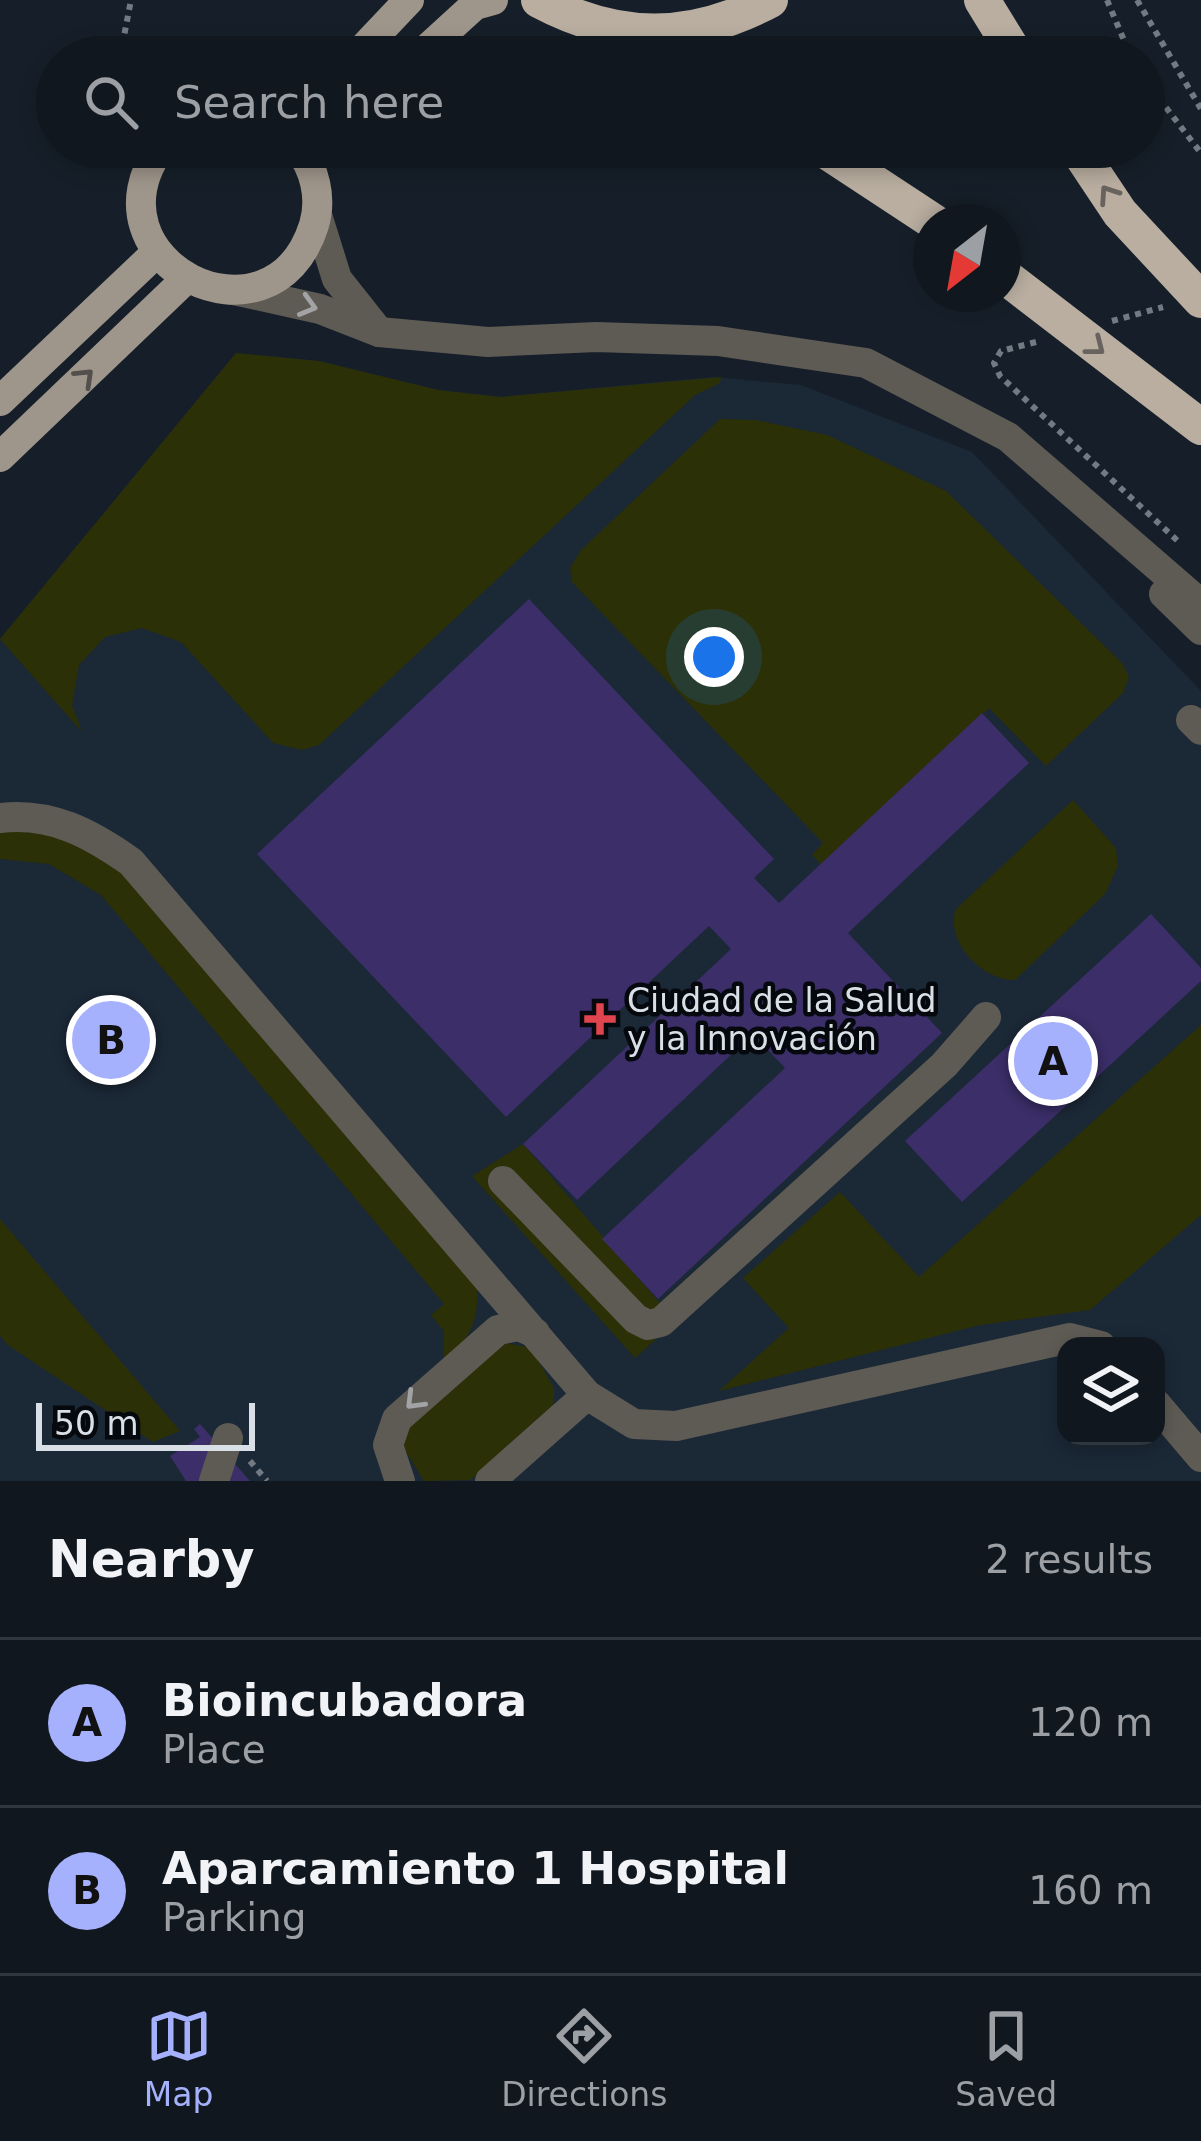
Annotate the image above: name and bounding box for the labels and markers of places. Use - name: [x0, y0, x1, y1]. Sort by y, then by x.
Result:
- place label: Ciudad de la Salud y la Innovación: [627, 981, 937, 1058]
- pin: B: [72, 995, 150, 1085]
- marker: Ciudad de la Salud y la Innovación: [584, 1003, 616, 1035]
- pin: A: [1014, 1016, 1092, 1106]

